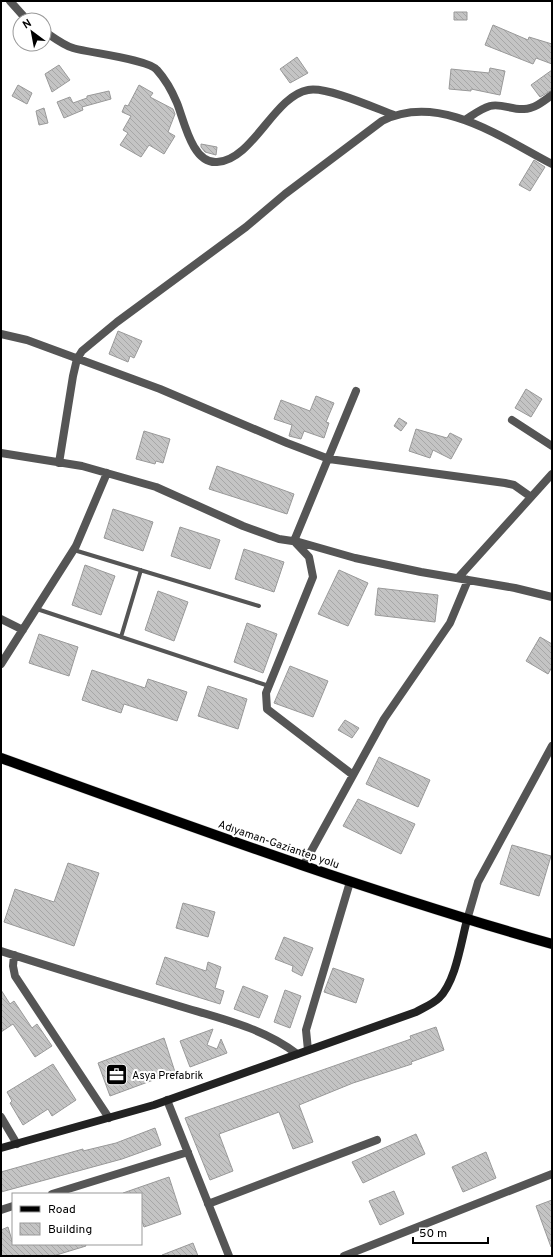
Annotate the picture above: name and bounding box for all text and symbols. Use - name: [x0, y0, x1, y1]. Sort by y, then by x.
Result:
- north arrow: [12, 12, 52, 52]
- text: N: [20, 16, 34, 32]
- street label: Adıyaman-Gaziantep yolu: [216, 818, 341, 872]
- office icon: Asya Prefabrik: [103, 1062, 129, 1088]
- place label: Asya Prefabrik: [132, 1069, 204, 1083]
- legend: [12, 1193, 142, 1245]
- text: Road: [48, 1202, 76, 1218]
- scale bar: [413, 1219, 488, 1245]
- text: Building: [48, 1222, 92, 1238]
- text: 50 m: [419, 1226, 447, 1242]

